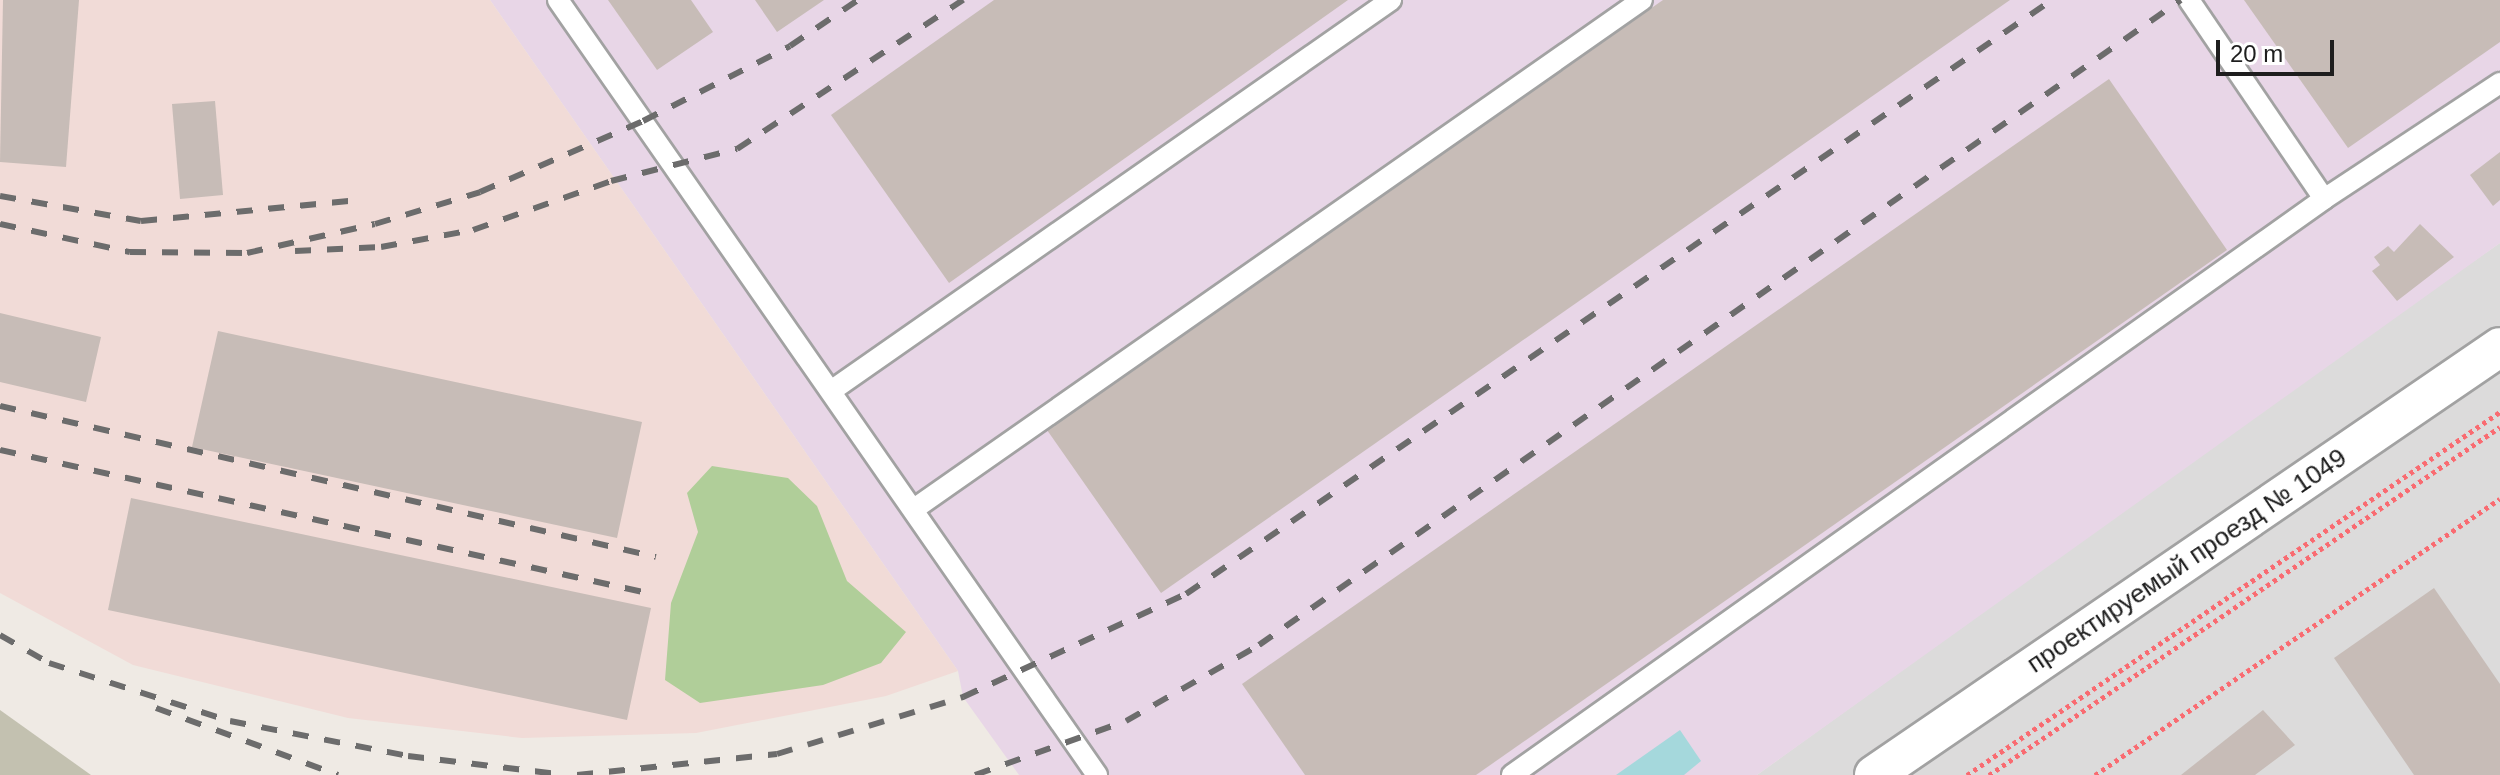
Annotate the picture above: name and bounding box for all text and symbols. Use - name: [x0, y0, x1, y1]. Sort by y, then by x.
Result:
- scale bar: [2220, 24, 2338, 74]
- text: 20 m: [2230, 40, 2283, 67]
- street label: проектируемый проезд № 1049: [2021, 442, 2353, 680]

